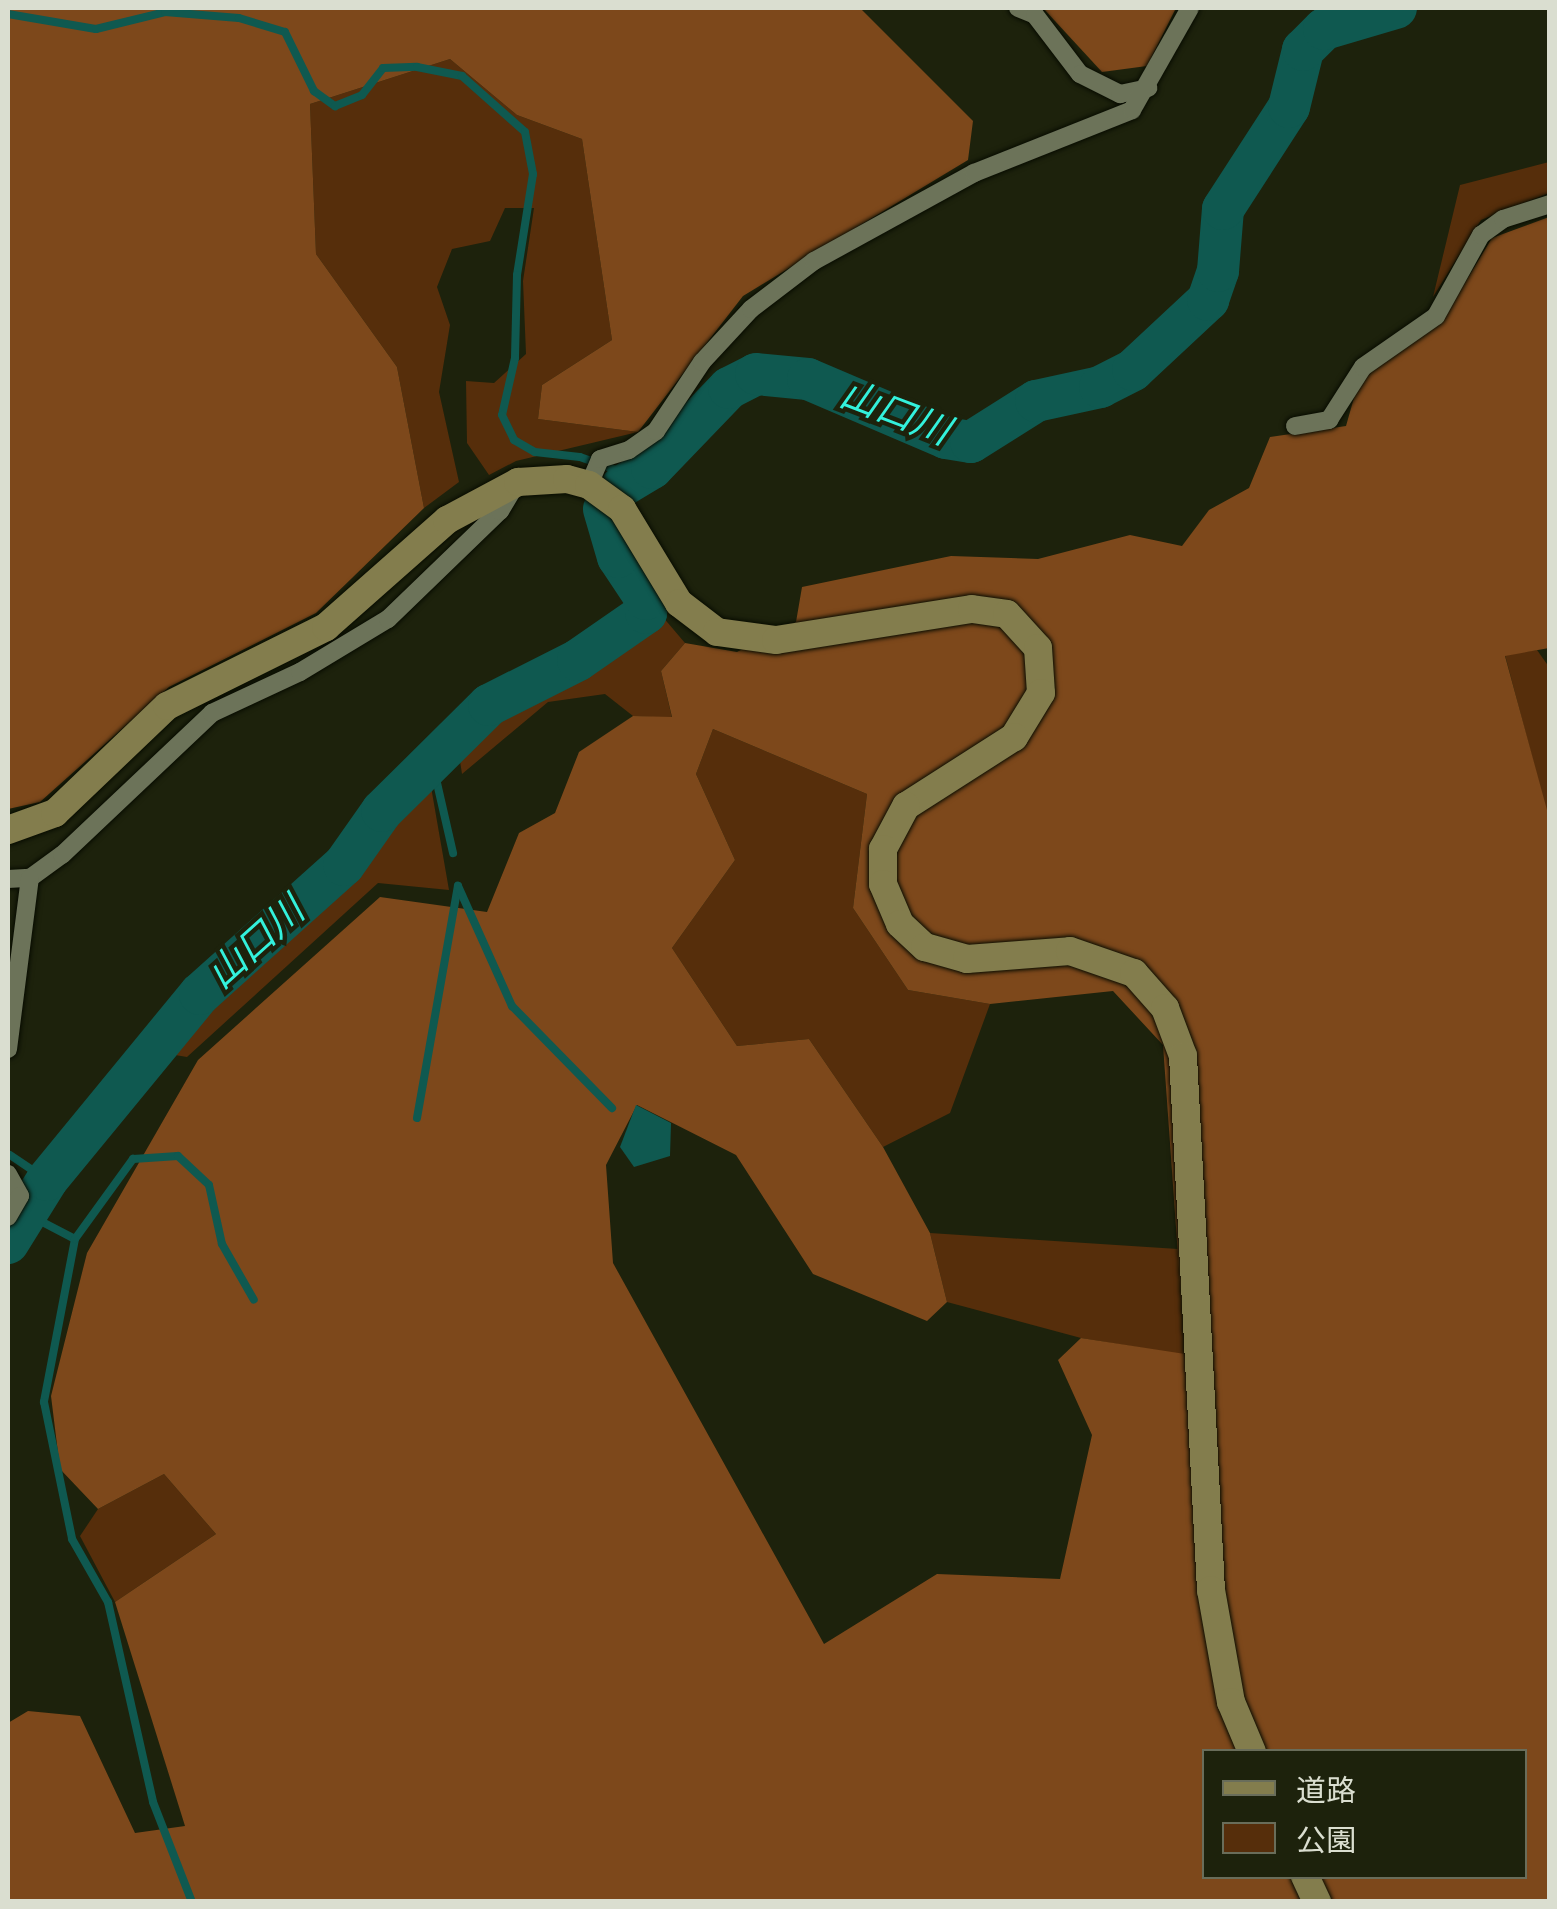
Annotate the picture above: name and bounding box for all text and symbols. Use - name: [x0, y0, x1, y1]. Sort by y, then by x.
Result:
- water label: 山口川: [834, 371, 956, 455]
- water label: 山口川: [198, 888, 314, 998]
- legend: [1202, 1749, 1527, 1879]
- text: 道路: [1296, 1773, 1356, 1809]
- text: 公園: [1296, 1823, 1356, 1859]

